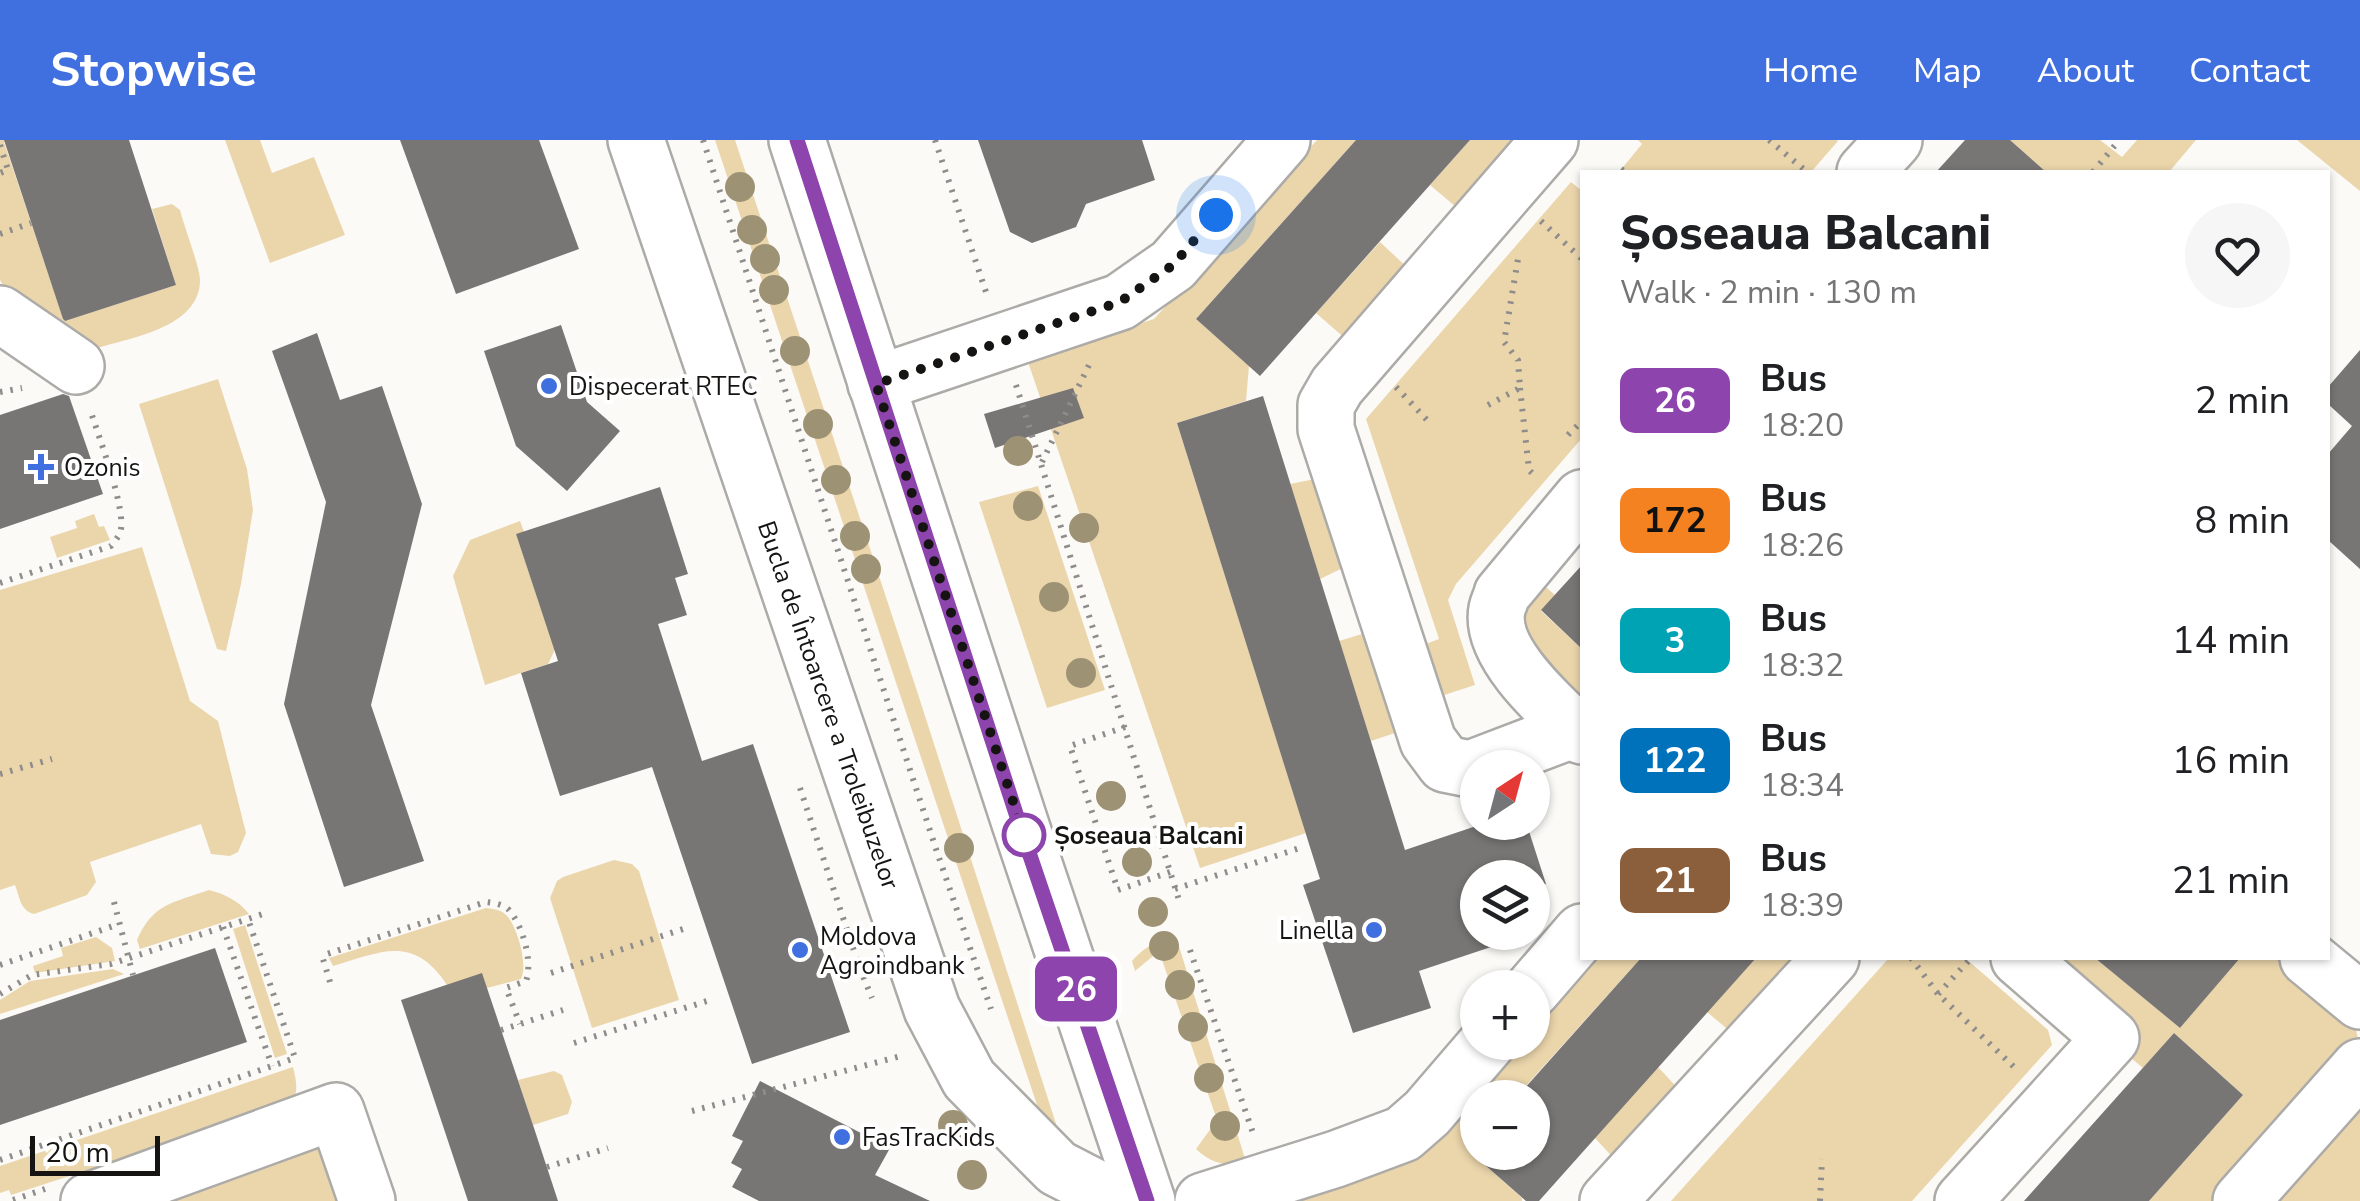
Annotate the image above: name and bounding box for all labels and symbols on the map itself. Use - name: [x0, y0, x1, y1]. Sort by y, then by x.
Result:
- your location: [1191, 190, 1241, 240]
- place label: Dispecerat RTEC: [569, 370, 758, 404]
- marker: Dispecerat RTEC: [538, 375, 560, 397]
- place label: Ozonis: [64, 451, 140, 485]
- marker: Ozonis: [28, 454, 54, 480]
- street label: Bucla de Întoarcere a Troleibuzelor: [749, 517, 907, 894]
- north arrow: [1460, 750, 1550, 840]
- marker: Șoseaua Balcani: [1003, 814, 1045, 856]
- place label: Șoseaua Balcani: [1054, 819, 1244, 853]
- place label: Linella: [1279, 914, 1354, 948]
- marker: Linella: [1363, 919, 1385, 941]
- place label: Moldova Agroindbank: [820, 920, 965, 983]
- marker: Moldova Agroindbank: [789, 939, 811, 961]
- line badge: 26: [1031, 956, 1121, 1022]
- place label: FasTracKids: [862, 1121, 995, 1155]
- marker: FasTracKids: [831, 1126, 853, 1148]
- scale bar: [30, 1131, 160, 1176]

